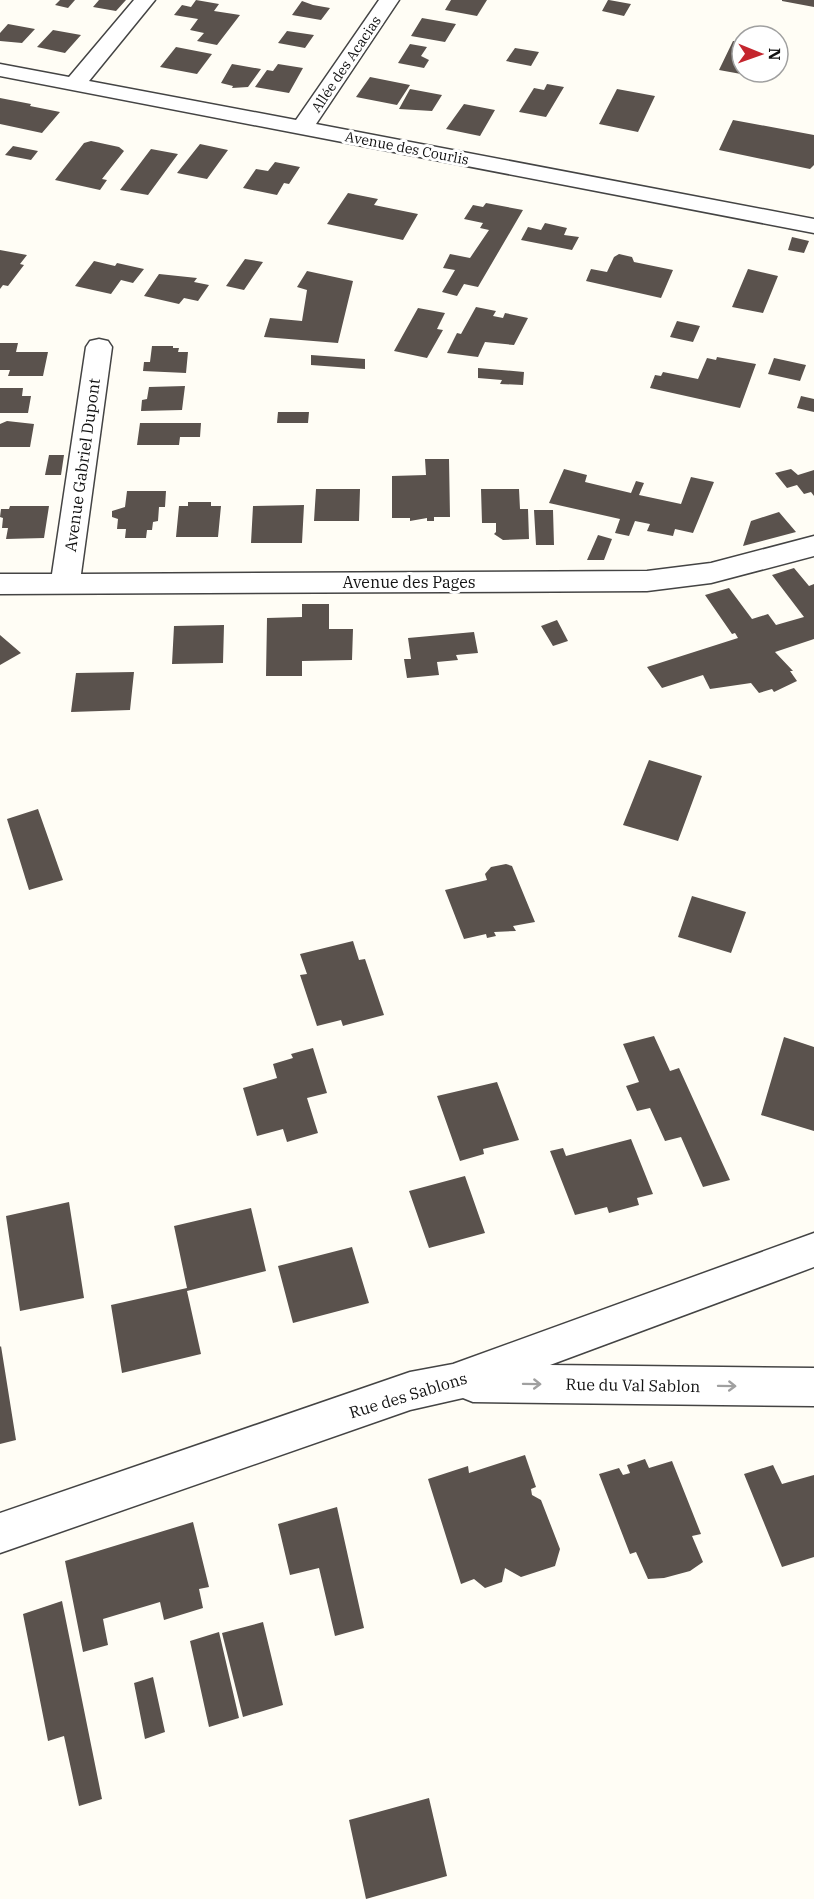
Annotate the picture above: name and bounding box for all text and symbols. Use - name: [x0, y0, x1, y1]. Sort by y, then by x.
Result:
- street label: Allée des Acacias: [307, 12, 385, 116]
- north arrow: [730, 24, 790, 84]
- text: N: [765, 48, 785, 61]
- street label: Avenue des Courlis: [344, 127, 471, 169]
- street label: Avenue Gabriel Dupont: [60, 377, 104, 553]
- street label: Avenue des Pages: [342, 572, 476, 592]
- street label: Rue des Sablons: [347, 1368, 469, 1422]
- street label: Rue du Val Sablon: [566, 1374, 700, 1396]
- one-way arrow: [522, 1378, 542, 1390]
- one-way arrow: [717, 1380, 737, 1392]

